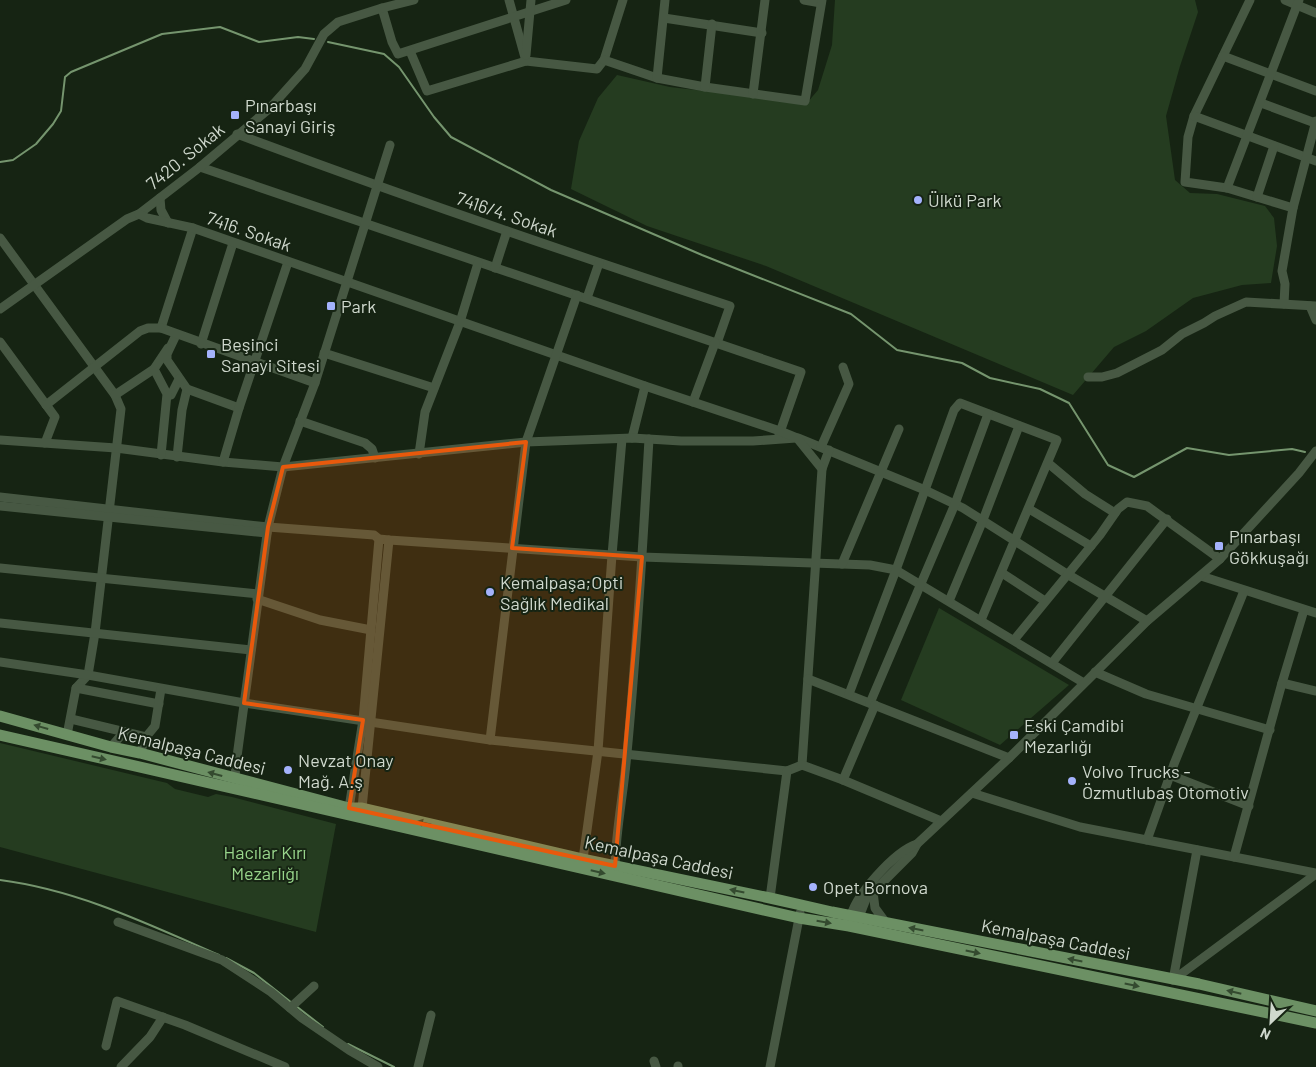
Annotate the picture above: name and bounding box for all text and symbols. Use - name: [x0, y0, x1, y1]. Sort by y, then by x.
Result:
- place label: Pınarbaşı Sanayi Giriş: [245, 94, 335, 137]
- marker: Pınarbaşı Sanayi Giriş: [229, 109, 241, 121]
- street label: 7420. Sokak: [141, 118, 229, 194]
- street label: 7416/4. Sokak: [454, 186, 560, 242]
- place label: Ülkü Park: [928, 189, 1002, 211]
- marker: Ülkü Park: [912, 194, 924, 206]
- street label: 7416. Sokak: [204, 206, 294, 256]
- place label: Park: [341, 295, 376, 317]
- marker: Park: [325, 300, 337, 312]
- place label: Beşinci Sanayi Sitesi: [221, 333, 320, 376]
- marker: Beşinci Sanayi Sitesi: [205, 348, 217, 360]
- place label: Pınarbaşı Gökkuşağı: [1229, 525, 1309, 568]
- marker: Pınarbaşı Gökkuşağı: [1213, 540, 1225, 552]
- place label: Kemalpaşa;Opti Sağlık Medikal: [500, 571, 623, 614]
- marker: Kemalpaşa;Opti Sağlık Medikal: [484, 586, 496, 598]
- place label: Eski Çamdibi Mezarlığı: [1024, 714, 1124, 757]
- street label: Kemalpaşa Caddesi: [116, 721, 268, 779]
- one-way arrow: [33, 723, 48, 731]
- marker: Eski Çamdibi Mezarlığı: [1008, 729, 1020, 741]
- place label: Nevzat Onay Mağ. A.ş: [298, 749, 394, 792]
- one-way arrow: [91, 754, 106, 762]
- place label: Volvo Trucks - Özmutlubaş Otomotiv: [1082, 760, 1249, 803]
- marker: Nevzat Onay Mağ. A.ş: [282, 764, 294, 776]
- one-way arrow: [207, 769, 222, 777]
- marker: Volvo Trucks - Özmutlubaş Otomotiv: [1066, 775, 1078, 787]
- one-way arrow: [416, 819, 431, 827]
- street label: Kemalpaşa Caddesi: [583, 830, 735, 884]
- park label: Hacılar Kırı Mezarlığı: [224, 841, 306, 884]
- one-way arrow: [591, 868, 606, 876]
- place label: Opet Bornova: [823, 876, 928, 898]
- marker: Opet Bornova: [807, 881, 819, 893]
- one-way arrow: [728, 886, 744, 894]
- street label: Kemalpaşa Caddesi: [980, 914, 1132, 964]
- one-way arrow: [816, 918, 832, 926]
- one-way arrow: [907, 924, 923, 932]
- one-way arrow: [965, 948, 980, 956]
- one-way arrow: [1067, 956, 1083, 964]
- one-way arrow: [1124, 981, 1140, 989]
- one-way arrow: [1227, 988, 1242, 996]
- north arrow: [1246, 997, 1296, 1047]
- text: N: [1257, 1025, 1273, 1044]

